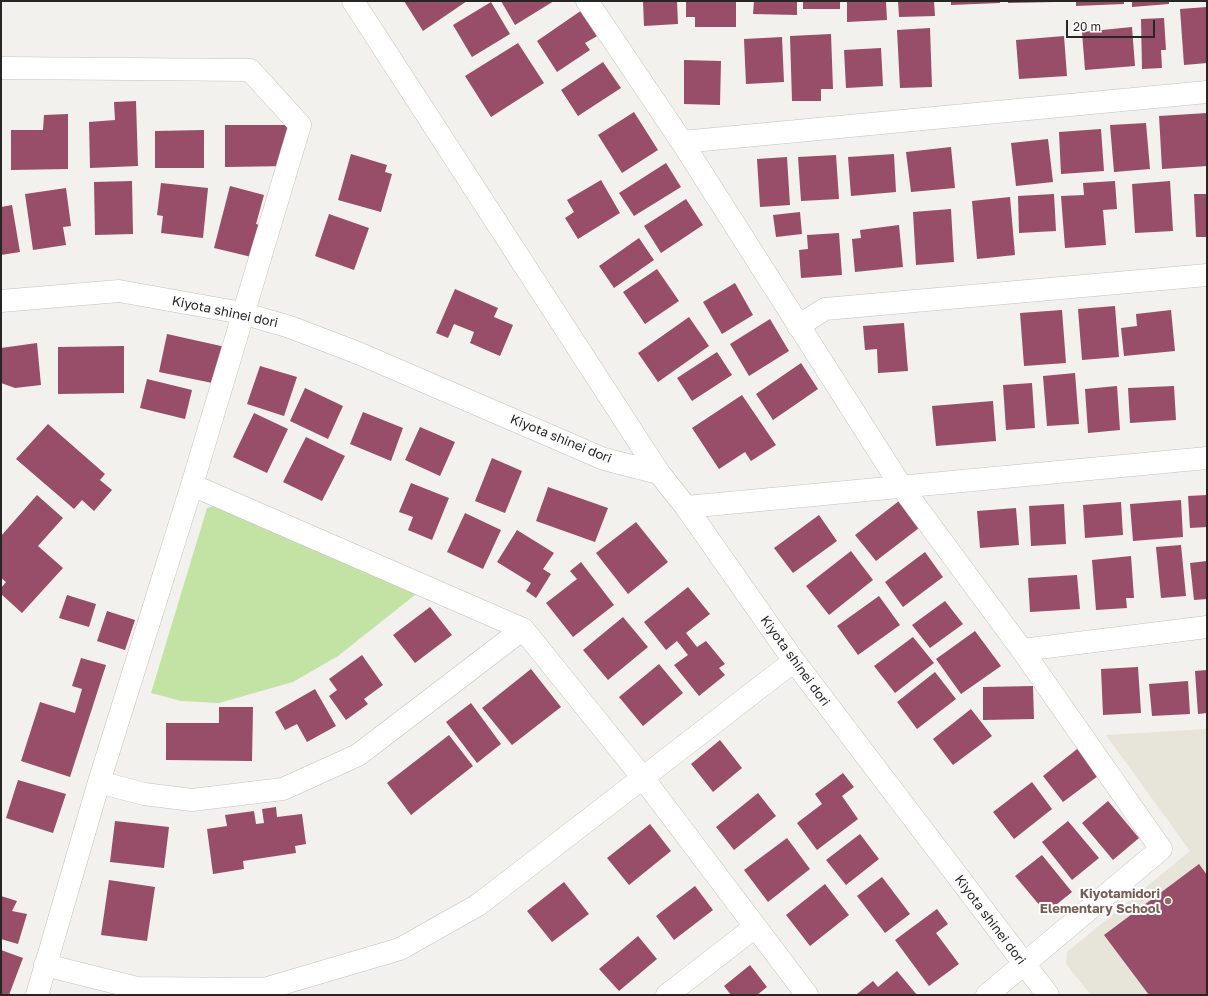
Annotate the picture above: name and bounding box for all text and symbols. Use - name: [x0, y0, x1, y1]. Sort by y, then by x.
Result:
- scale bar: [1068, 12, 1157, 38]
- text: 20 m: [1073, 19, 1101, 34]
- street label: Kiyota shinei dori: [171, 293, 279, 331]
- street label: Kiyota shinei dori: [508, 412, 614, 466]
- street label: Kiyota shinei dori: [757, 613, 833, 709]
- street label: Kiyota shinei dori: [951, 872, 1029, 968]
- place label: Kiyotamidori Elementary School: [1040, 886, 1160, 917]
- marker: Kiyotamidori Elementary School: [1163, 896, 1173, 906]

